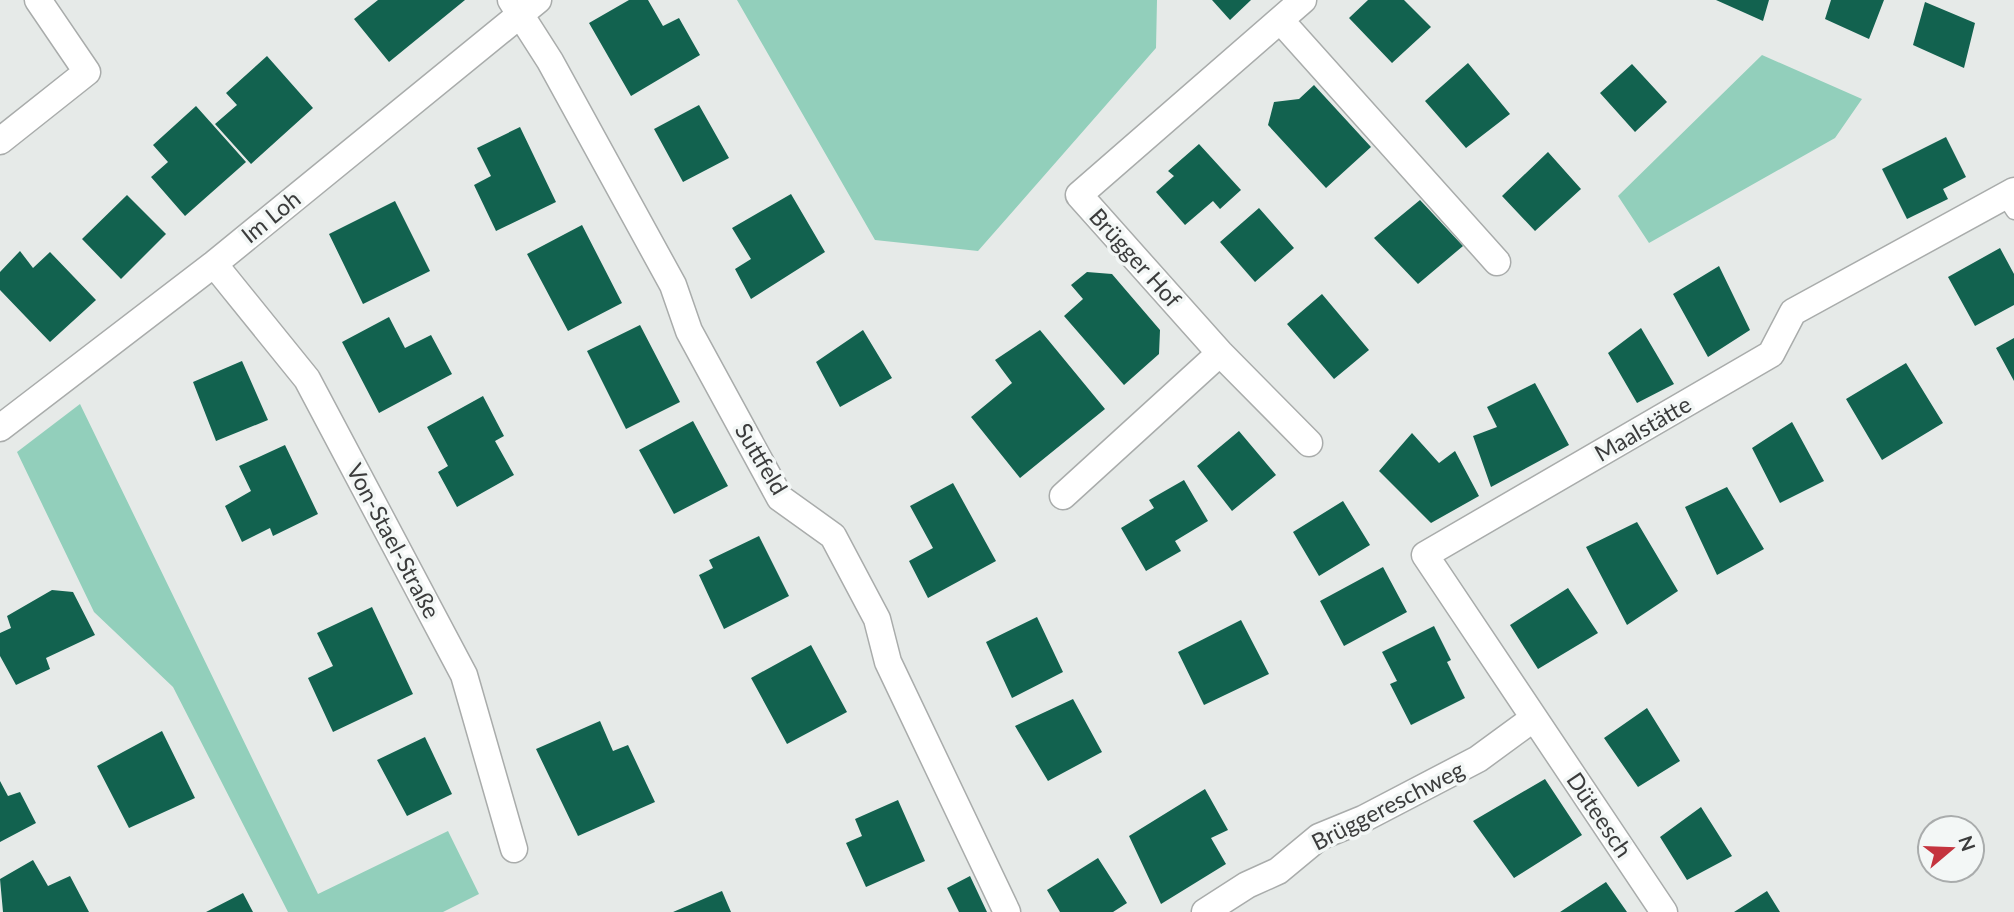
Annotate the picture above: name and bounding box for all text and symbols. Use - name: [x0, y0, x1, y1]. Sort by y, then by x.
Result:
- street label: Im Loh: [235, 184, 306, 248]
- street label: Brügger Hof: [1084, 202, 1187, 313]
- street label: Maalstätte: [1589, 389, 1696, 467]
- street label: Suttfeld: [730, 418, 794, 499]
- street label: Von-Stael-Straße: [341, 458, 446, 623]
- street label: Brüggereschweg: [1307, 755, 1469, 856]
- street label: Düteesch: [1561, 767, 1638, 862]
- north arrow: [1916, 814, 1986, 884]
- text: N: [1954, 833, 1981, 854]

